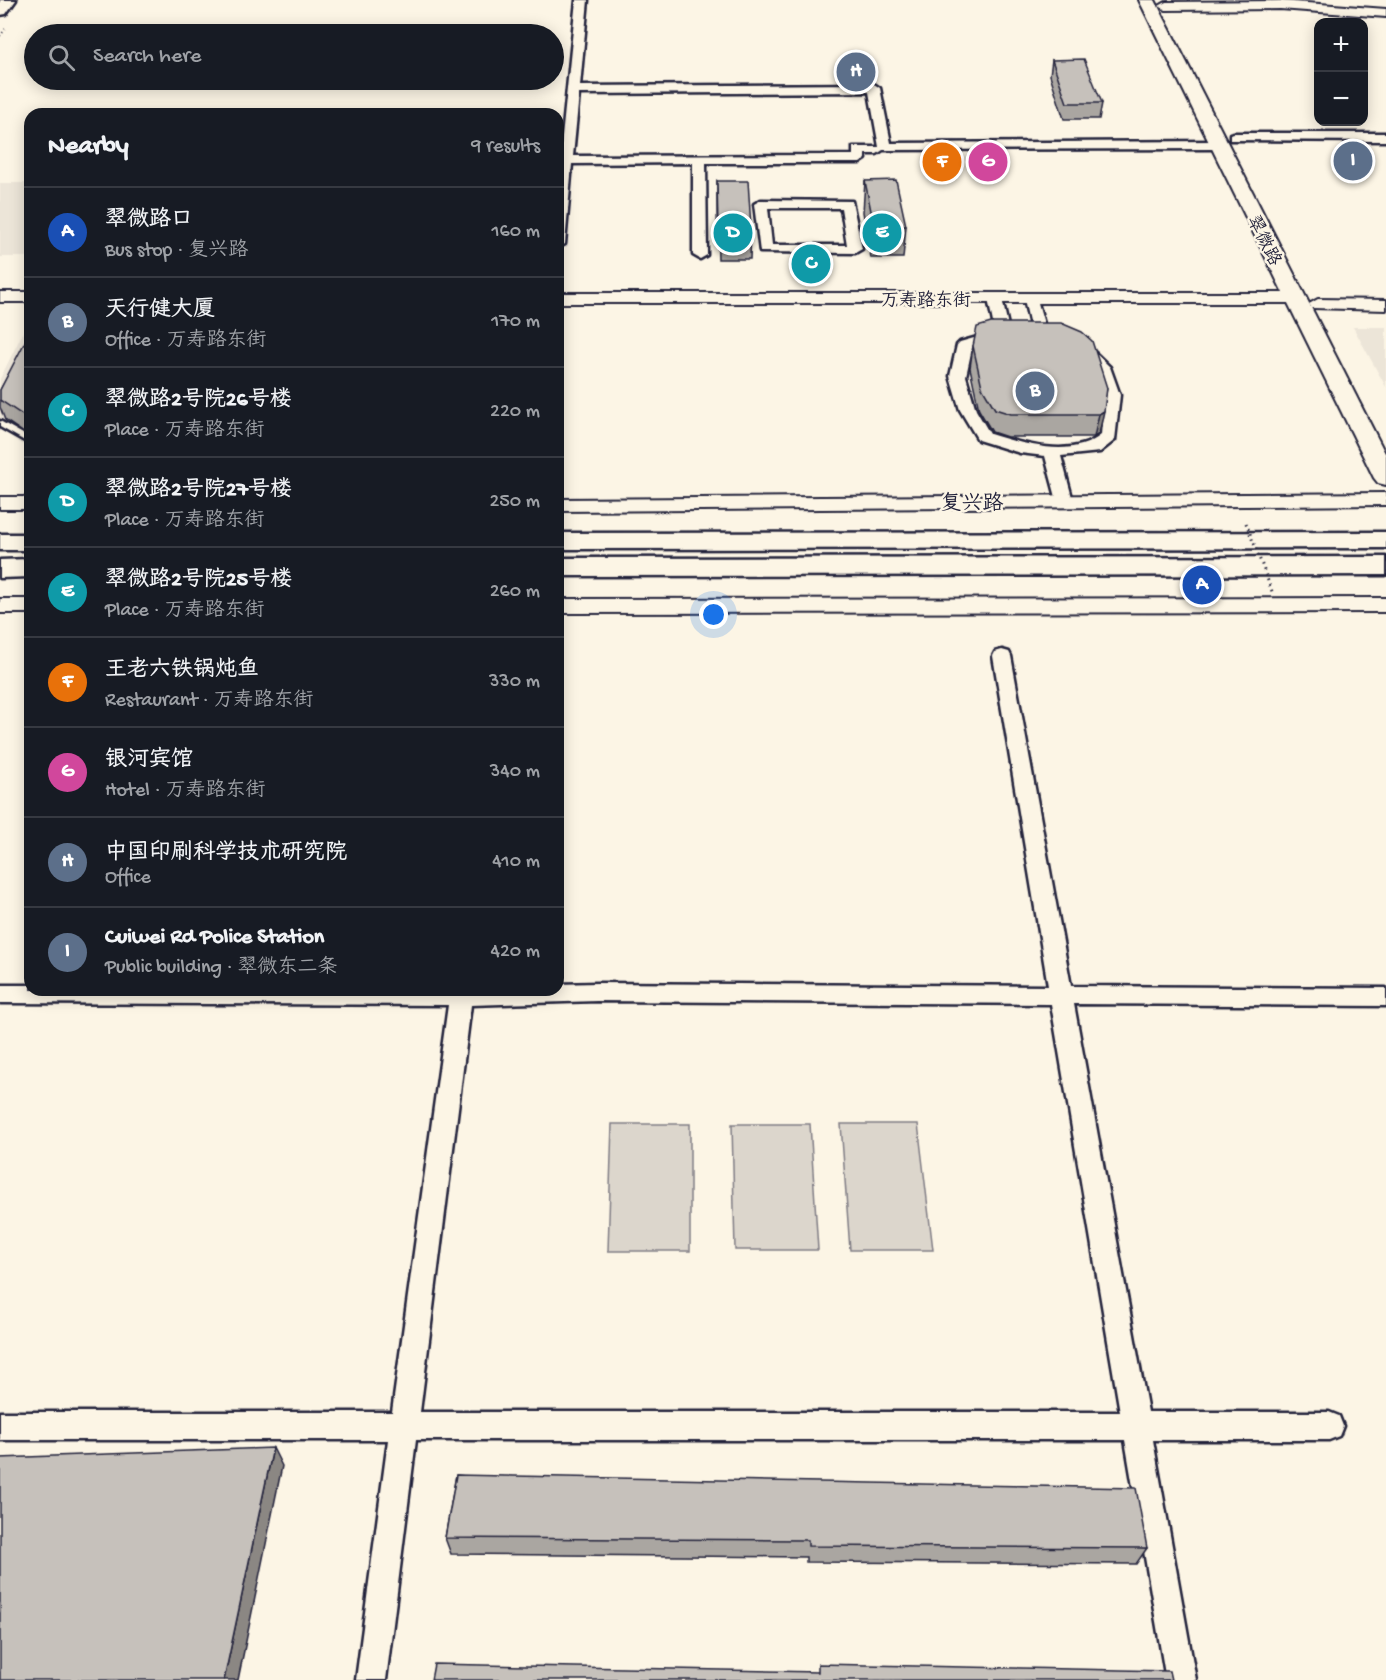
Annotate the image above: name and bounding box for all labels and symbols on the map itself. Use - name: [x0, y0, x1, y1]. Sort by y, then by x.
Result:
- pin: H: [836, 50, 876, 94]
- pin: I: [1334, 138, 1372, 184]
- pin: F: [922, 140, 962, 184]
- pin: G: [968, 140, 1008, 184]
- pin: D: [714, 210, 752, 256]
- pin: E: [862, 210, 902, 256]
- street label: 翠微路: [1241, 212, 1285, 270]
- pin: C: [792, 242, 830, 286]
- street label: 万寿路东街: [881, 290, 971, 312]
- pin: B: [1016, 368, 1054, 414]
- street label: 复兴路: [941, 491, 1004, 518]
- pin: A: [1182, 562, 1222, 608]
- your location: [699, 600, 728, 629]

